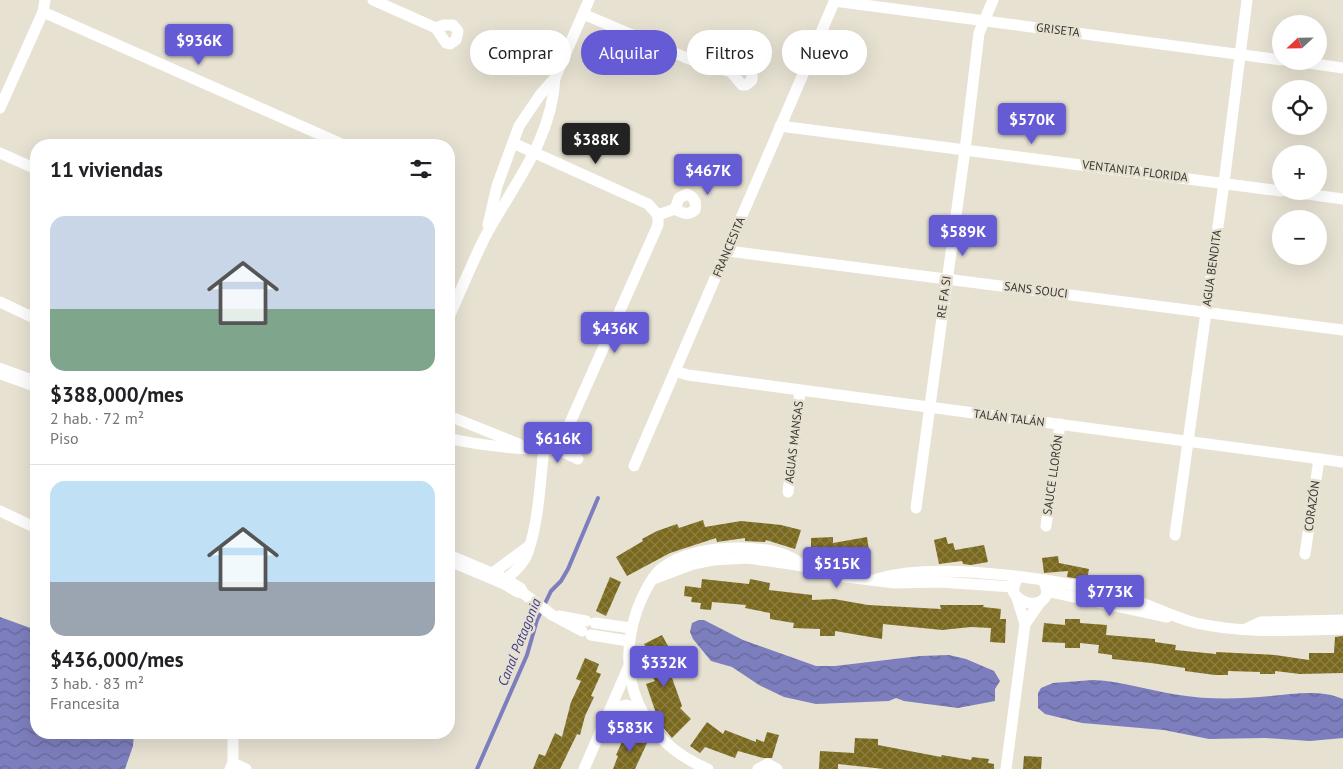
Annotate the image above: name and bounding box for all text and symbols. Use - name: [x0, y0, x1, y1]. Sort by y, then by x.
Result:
- north arrow: [1272, 15, 1328, 70]
- map controls: [1272, 15, 1327, 265]
- street label: GRISETA: [1035, 19, 1081, 40]
- pin: $936K: [164, 23, 234, 66]
- text: $936K: [176, 30, 222, 50]
- chip: Comprar: [470, 30, 571, 75]
- chip: Alquilar: [581, 30, 677, 75]
- chip: Filtros: [687, 30, 772, 75]
- chip: Nuevo: [782, 30, 867, 75]
- button: locate: [1272, 80, 1327, 135]
- pin: $570K: [997, 102, 1067, 145]
- text: $570K: [1009, 109, 1055, 129]
- pin: $388K: [561, 122, 631, 165]
- text: $388K: [573, 129, 619, 149]
- button: +: [1272, 145, 1327, 200]
- pin: $467K: [673, 154, 743, 196]
- icon: filters: [407, 155, 435, 183]
- text: 11 viviendas: [50, 156, 163, 183]
- street label: VENTANITA FLORIDA: [1080, 156, 1189, 184]
- text: $467K: [685, 160, 731, 180]
- button: −: [1272, 210, 1327, 265]
- street label: FRANCESITA: [709, 214, 748, 279]
- pin: $589K: [928, 214, 998, 257]
- text: $589K: [940, 221, 986, 241]
- street label: AGUA BENDITA: [1199, 229, 1224, 307]
- icon: home: [198, 248, 288, 338]
- street label: RE FA SI: [933, 275, 954, 319]
- street label: SANS SOUCI: [1003, 278, 1069, 301]
- pin: $436K: [580, 312, 650, 354]
- text: $436K: [592, 318, 638, 338]
- text: $388,000/mes: [50, 381, 184, 408]
- street label: AGUAS MANSAS: [781, 400, 806, 484]
- street label: TALÁN TALÁN: [973, 406, 1045, 429]
- text: 2 hab. · 72 m²: [50, 408, 144, 428]
- pin: $616K: [523, 422, 593, 464]
- text: Piso: [50, 428, 79, 448]
- text: $616K: [535, 428, 581, 448]
- street label: SAUCE LLORÓN: [1039, 434, 1066, 516]
- street label: CORAZÓN: [1301, 480, 1322, 532]
- icon: home: [198, 514, 288, 604]
- pin: $515K: [802, 546, 872, 589]
- text: $515K: [814, 553, 860, 573]
- pin: $773K: [1075, 574, 1145, 617]
- text: $773K: [1087, 581, 1133, 601]
- water label: Canal Patagonia: [493, 595, 545, 688]
- text: $436,000/mes: [50, 646, 184, 673]
- pin: $332K: [629, 646, 699, 688]
- text: $332K: [641, 652, 687, 672]
- text: 3 hab. · 83 m²: [50, 673, 144, 693]
- text: Francesita: [50, 693, 120, 713]
- pin: $583K: [595, 710, 665, 753]
- text: $583K: [607, 717, 653, 737]

